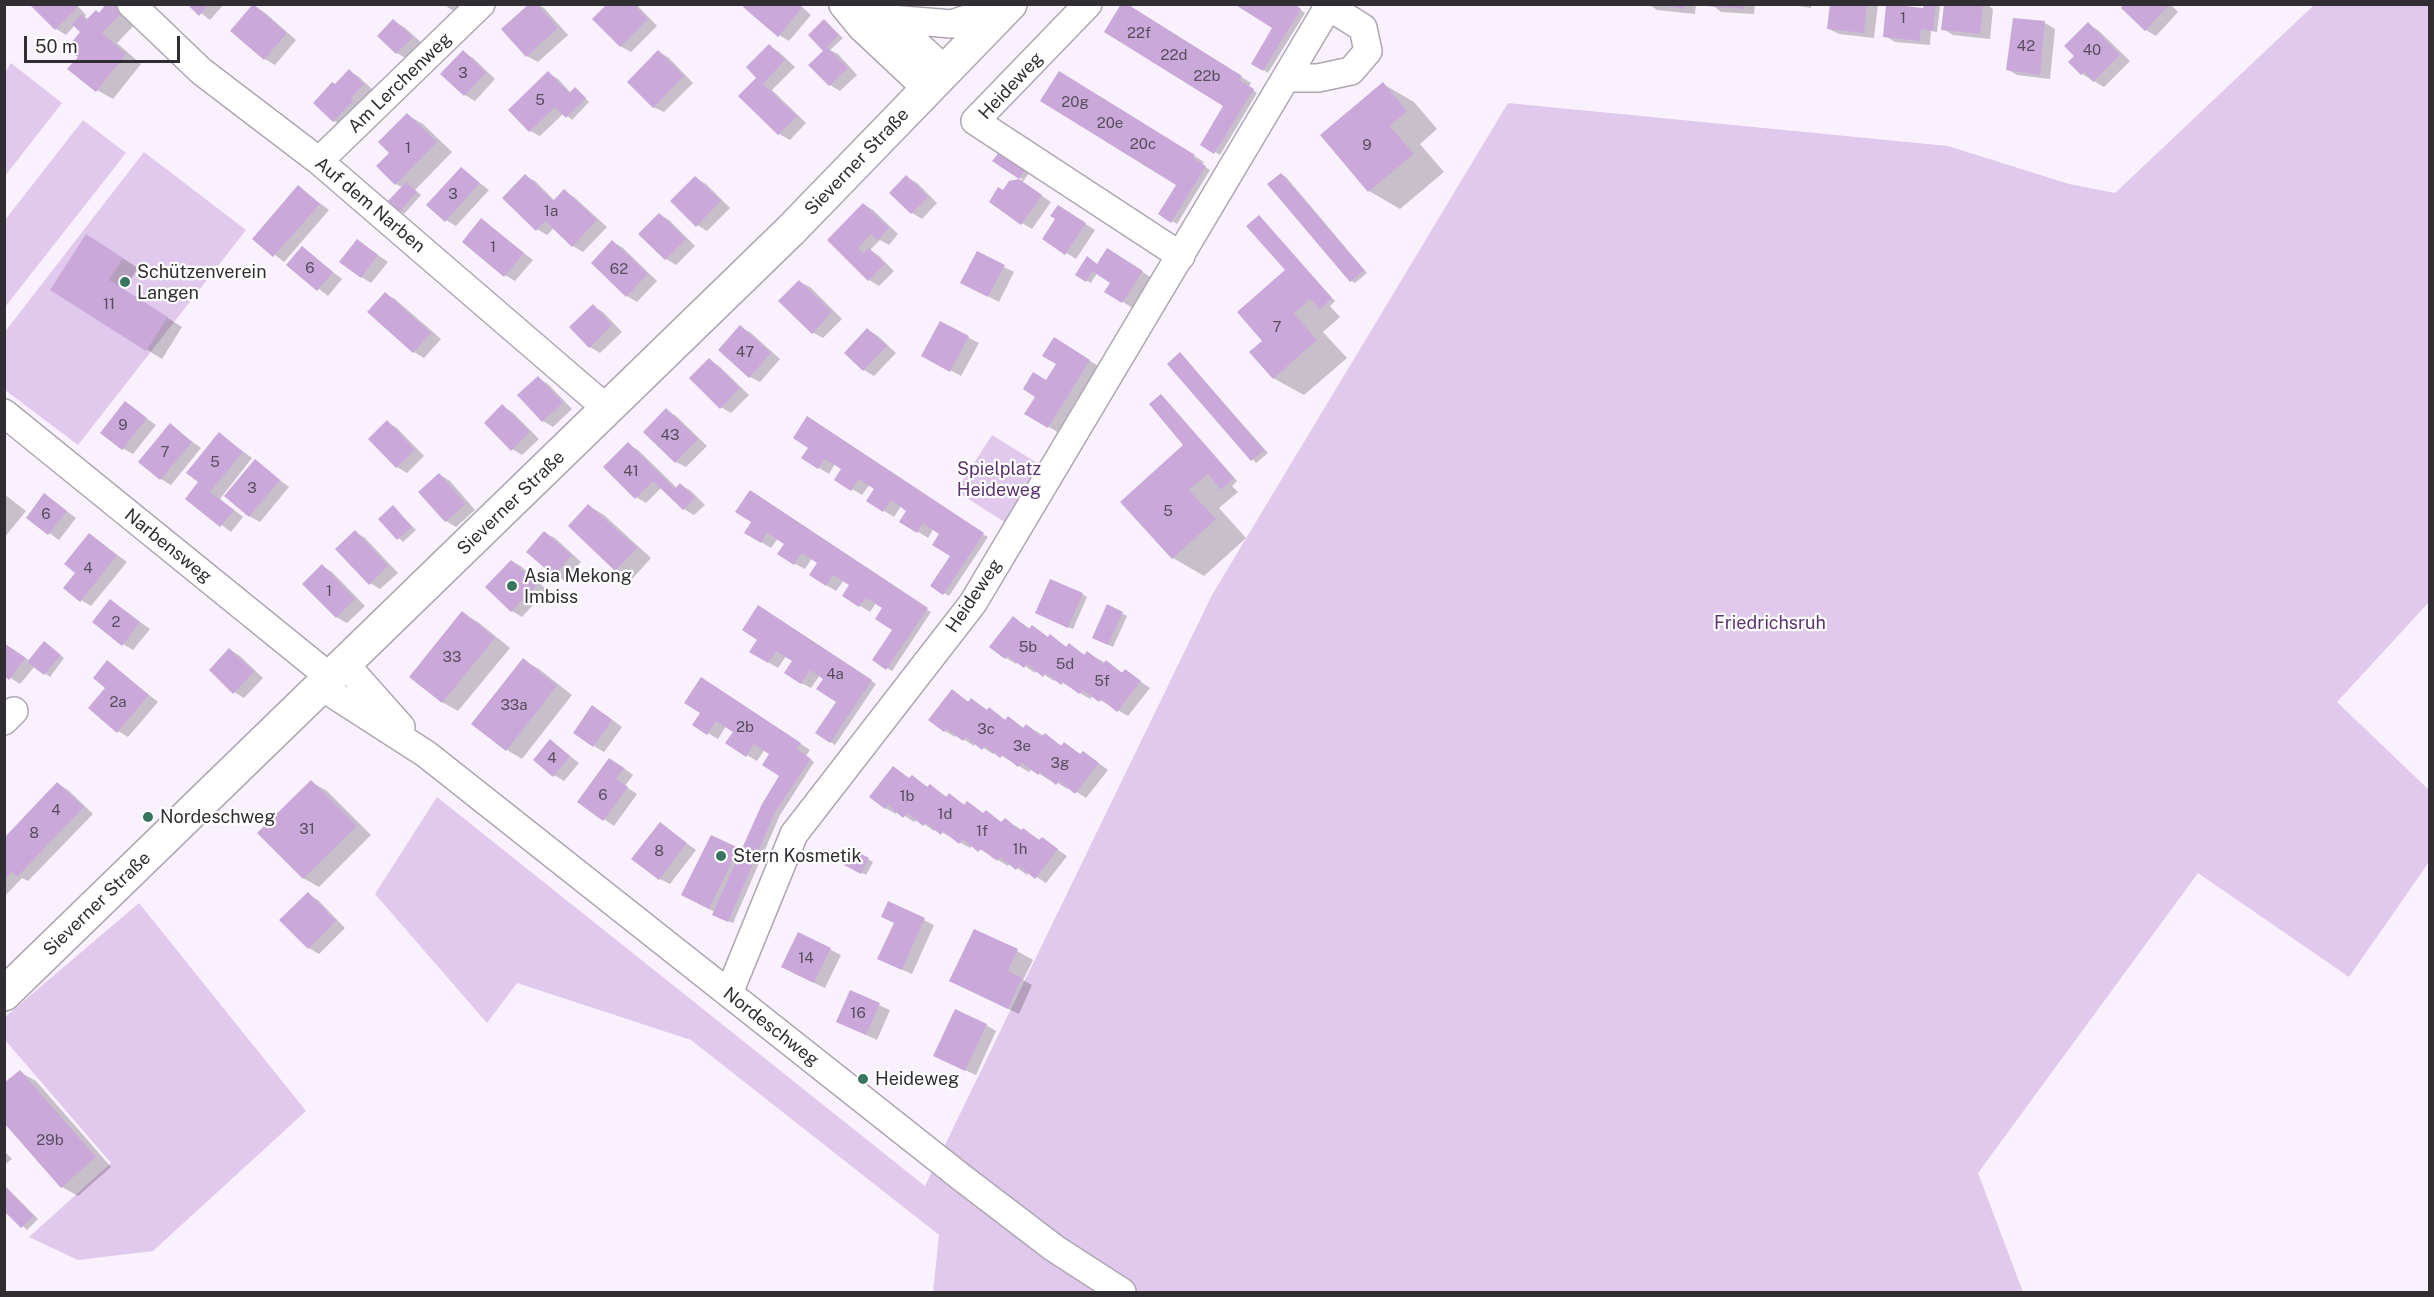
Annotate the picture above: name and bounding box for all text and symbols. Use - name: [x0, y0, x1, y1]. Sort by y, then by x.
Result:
- house number: 1: [1900, 9, 1906, 27]
- scale bar: [27, 24, 183, 62]
- house number: 22f: [1127, 24, 1151, 42]
- street label: Am Lerchenweg: [344, 28, 456, 138]
- text: 50 m: [35, 36, 78, 57]
- house number: 42: [2017, 37, 2035, 55]
- house number: 40: [2083, 41, 2101, 59]
- house number: 22d: [1161, 46, 1187, 64]
- street label: Heideweg: [974, 48, 1048, 124]
- house number: 3: [458, 64, 468, 82]
- house number: 22b: [1194, 67, 1220, 85]
- house number: 5: [535, 91, 545, 109]
- house number: 20g: [1061, 93, 1089, 111]
- street label: Sieverner Straße: [800, 104, 914, 220]
- house number: 20e: [1097, 114, 1123, 132]
- house number: 20c: [1130, 135, 1156, 153]
- house number: 9: [1362, 136, 1372, 154]
- house number: 1: [405, 139, 411, 157]
- street label: Auf dem Narben: [310, 153, 430, 257]
- house number: 3: [448, 185, 458, 203]
- house number: 1a: [544, 202, 558, 220]
- house number: 1: [490, 238, 496, 256]
- house number: 6: [305, 259, 315, 277]
- house number: 62: [610, 260, 628, 278]
- place label: Schützenverein Langen: [137, 261, 267, 304]
- marker: Schützenverein Langen: [118, 275, 132, 289]
- house number: 11: [103, 295, 115, 313]
- house number: 7: [1272, 318, 1282, 336]
- house number: 47: [736, 343, 754, 361]
- house number: 9: [118, 416, 128, 434]
- house number: 43: [661, 426, 679, 444]
- house number: 7: [160, 443, 170, 461]
- street label: Sieverner Straße: [453, 446, 569, 560]
- house number: 5: [210, 453, 220, 471]
- park label: Spielplatz Heideweg: [957, 458, 1041, 500]
- house number: 41: [623, 462, 639, 480]
- house number: 3: [247, 479, 257, 497]
- house number: 5: [1163, 502, 1173, 520]
- street label: Narbensweg: [120, 504, 216, 588]
- house number: 6: [41, 505, 51, 523]
- street label: Heideweg: [941, 555, 1007, 637]
- house number: 4: [83, 559, 93, 577]
- place label: Asia Mekong Imbiss: [524, 565, 632, 608]
- marker: Asia Mekong Imbiss: [505, 579, 519, 593]
- house number: 1: [326, 582, 332, 600]
- park label: Friedrichsruh: [1714, 612, 1826, 634]
- house number: 2: [112, 613, 120, 631]
- house number: 5b: [1019, 638, 1037, 656]
- house number: 33: [443, 648, 461, 666]
- house number: 5d: [1056, 655, 1074, 673]
- house number: 4a: [826, 665, 844, 683]
- house number: 5f: [1094, 672, 1110, 690]
- house number: 2a: [109, 693, 127, 711]
- house number: 33a: [500, 696, 528, 714]
- house number: 2b: [736, 718, 754, 736]
- house number: 3c: [977, 720, 995, 738]
- house number: 3e: [1013, 737, 1031, 755]
- house number: 4: [547, 749, 557, 767]
- house number: 3g: [1051, 754, 1069, 772]
- house number: 6: [598, 786, 608, 804]
- house number: 1b: [899, 787, 915, 805]
- house number: 4: [51, 801, 61, 819]
- house number: 1d: [937, 805, 953, 823]
- place label: Nordeschweg: [160, 806, 275, 828]
- marker: Nordeschweg: [141, 810, 155, 824]
- house number: 31: [299, 820, 315, 838]
- house number: 1f: [976, 822, 988, 840]
- house number: 8: [29, 824, 39, 842]
- house number: 1h: [1013, 840, 1027, 858]
- house number: 8: [654, 842, 664, 860]
- place label: Stern Kosmetik: [733, 845, 861, 867]
- street label: Sieverner Straße: [39, 847, 155, 961]
- marker: Stern Kosmetik: [714, 849, 728, 863]
- house number: 14: [798, 949, 814, 967]
- street label: Nordeschweg: [719, 983, 823, 1071]
- house number: 16: [850, 1004, 866, 1022]
- place label: Heideweg: [875, 1068, 959, 1090]
- marker: Heideweg: [856, 1072, 870, 1086]
- house number: 29b: [36, 1131, 64, 1149]

